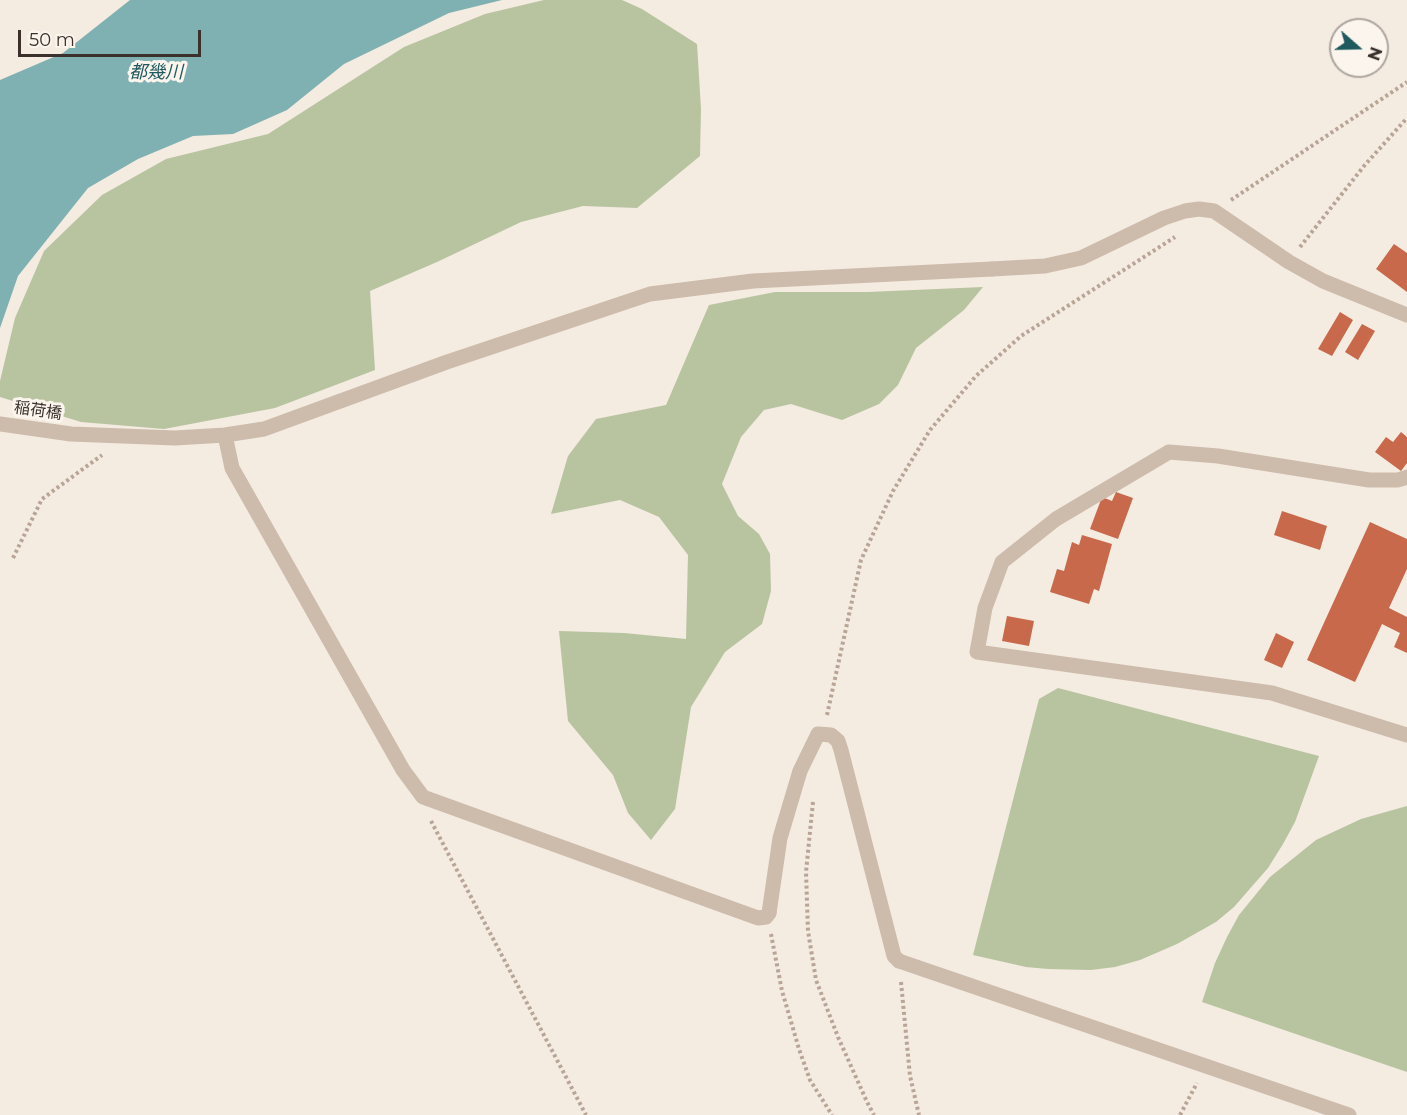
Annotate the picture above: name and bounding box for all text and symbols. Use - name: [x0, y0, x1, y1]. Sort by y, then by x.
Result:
- scale bar: [21, 18, 204, 56]
- north arrow: [1329, 18, 1389, 78]
- text: 50 m: [29, 29, 75, 51]
- text: N: [1363, 44, 1386, 63]
- water label: 都幾川: [129, 62, 183, 84]
- street label: 稲荷橋: [13, 398, 63, 424]

